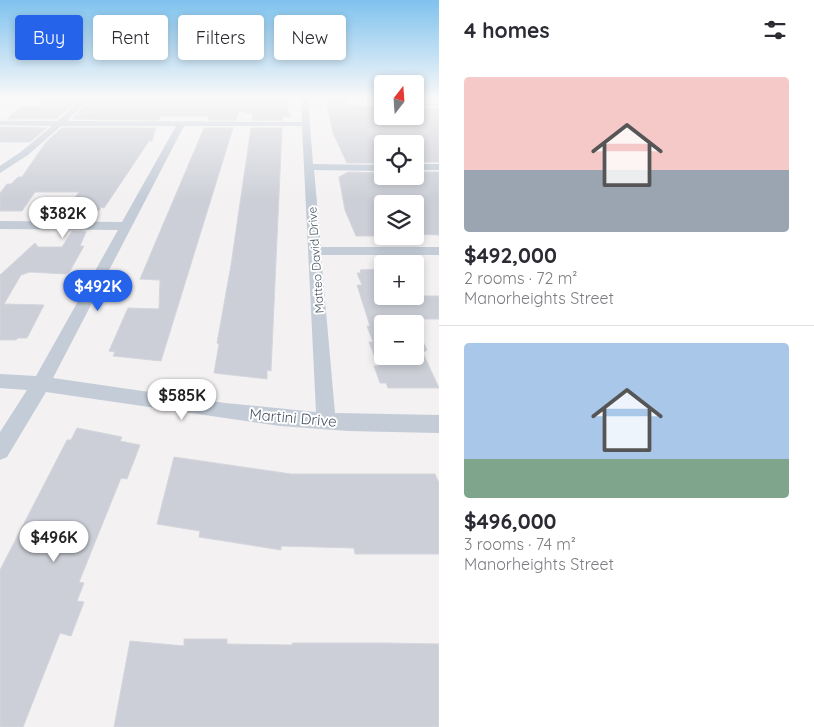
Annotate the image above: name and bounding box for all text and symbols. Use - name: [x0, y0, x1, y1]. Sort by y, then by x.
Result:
- chip: Buy: [15, 15, 83, 60]
- chip: Rent: [93, 15, 168, 60]
- chip: Filters: [178, 15, 264, 60]
- chip: New: [274, 15, 346, 60]
- icon: filters: [761, 16, 789, 44]
- text: 4 homes: [464, 17, 550, 43]
- north arrow: [374, 75, 424, 125]
- map controls: [374, 75, 424, 365]
- icon: home: [582, 110, 672, 200]
- button: locate: [374, 135, 424, 185]
- button: layers: [374, 195, 424, 245]
- pin: $382K: [28, 196, 98, 239]
- text: $382K: [40, 203, 86, 223]
- street label: Matteo David Drive: [304, 206, 327, 314]
- text: $492,000: [464, 242, 557, 268]
- button: +: [374, 255, 424, 305]
- text: 2 rooms · 72 m²: [464, 268, 577, 288]
- pin: $492K: [63, 270, 133, 312]
- text: $492K: [74, 276, 122, 296]
- text: Manorheights Street: [464, 288, 614, 308]
- button: −: [374, 315, 424, 365]
- icon: home: [582, 375, 672, 465]
- pin: $585K: [147, 378, 217, 421]
- text: $585K: [158, 385, 206, 405]
- street label: Martini Drive: [249, 404, 338, 431]
- text: $496,000: [464, 508, 556, 534]
- pin: $496K: [19, 520, 89, 563]
- text: $496K: [30, 527, 78, 547]
- text: 3 rooms · 74 m²: [464, 534, 576, 554]
- text: Manorheights Street: [464, 554, 614, 574]

